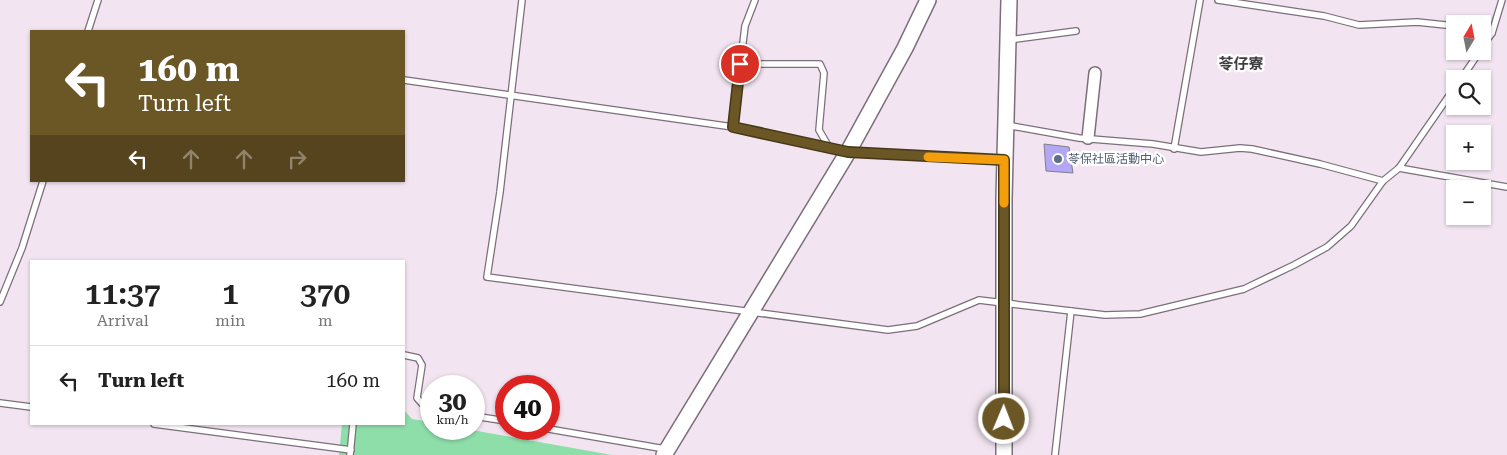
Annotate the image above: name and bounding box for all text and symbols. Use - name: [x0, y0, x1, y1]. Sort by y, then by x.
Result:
- north arrow: [1446, 15, 1491, 60]
- map controls: [1446, 15, 1491, 225]
- pin: [719, 43, 761, 85]
- text: 160 m: [138, 49, 239, 90]
- icon: left: [55, 50, 120, 115]
- icon: arrive: [726, 50, 754, 78]
- district label: 苓仔寮: [1218, 55, 1264, 73]
- button: search: [1446, 70, 1491, 115]
- text: Turn left: [138, 91, 231, 116]
- button: +: [1446, 125, 1491, 170]
- icon: left: [124, 145, 152, 173]
- icon: ahead: [177, 145, 205, 173]
- icon: ahead: [230, 145, 258, 173]
- icon: right: [283, 145, 311, 173]
- place label: 苓保社區活動中心: [1068, 152, 1164, 166]
- marker: 苓保社區活動中心: [1052, 153, 1064, 165]
- button: −: [1446, 180, 1491, 225]
- text: 11:37: [85, 276, 161, 311]
- text: 1: [222, 276, 239, 311]
- text: 370: [300, 276, 350, 311]
- text: Arrival: [97, 311, 149, 330]
- text: min: [215, 311, 245, 330]
- text: m: [318, 311, 332, 330]
- icon: left: [55, 367, 83, 395]
- text: Turn left: [98, 369, 184, 392]
- text: 160 m: [326, 369, 380, 392]
- speed limit sign: 40: [495, 375, 560, 440]
- text: 30: [438, 387, 467, 416]
- position arrow: [977, 392, 1029, 444]
- text: km/h: [436, 413, 469, 427]

